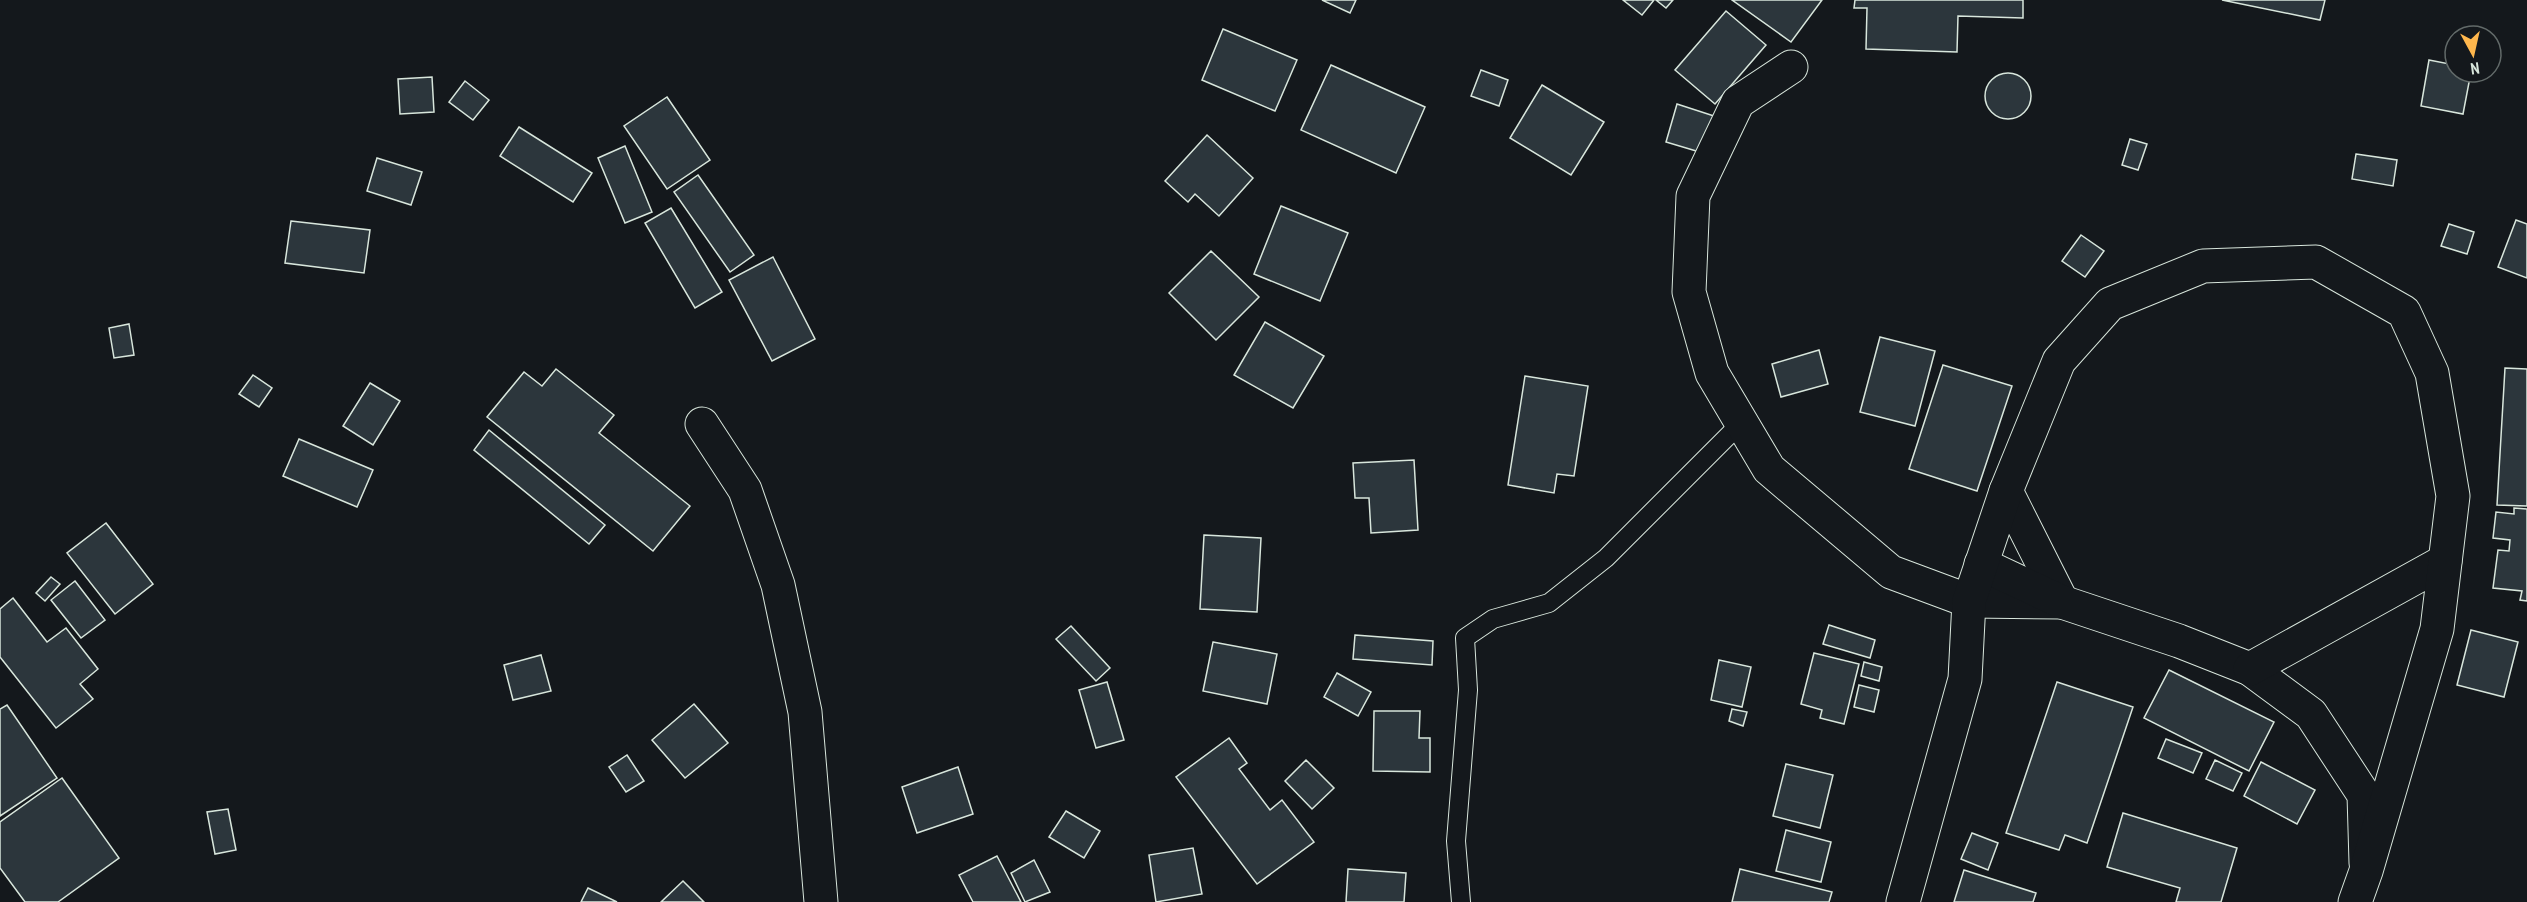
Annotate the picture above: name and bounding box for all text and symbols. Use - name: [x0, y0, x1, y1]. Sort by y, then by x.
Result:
- north arrow: [2443, 24, 2503, 84]
- text: N: [2469, 58, 2481, 79]

